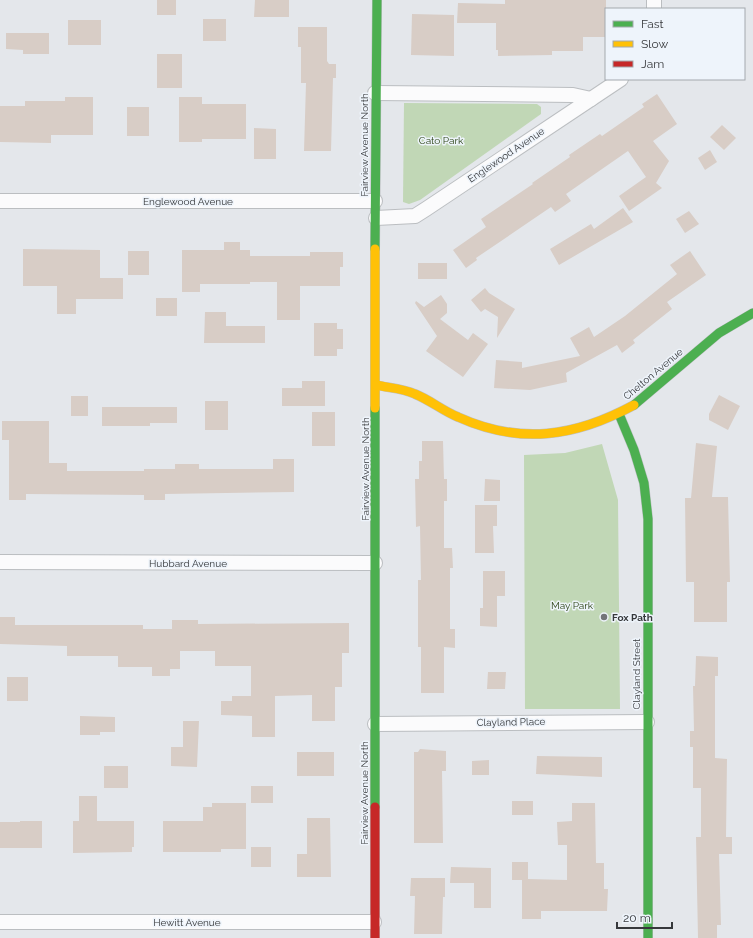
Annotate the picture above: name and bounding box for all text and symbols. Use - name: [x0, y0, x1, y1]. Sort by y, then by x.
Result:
- legend: [605, 8, 745, 80]
- text: Fast: [641, 17, 664, 31]
- text: Slow: [641, 37, 668, 51]
- text: Jam: [641, 57, 664, 71]
- street label: Fairview Avenue North: [359, 93, 370, 197]
- street label: Englewood Avenue: [466, 125, 546, 185]
- park label: Cato Park: [419, 135, 464, 146]
- street label: Englewood Avenue: [143, 196, 233, 207]
- street label: Chelton Avenue: [621, 346, 685, 402]
- street label: Fairview Avenue North: [360, 417, 371, 521]
- street label: Hubbard Avenue: [149, 558, 227, 569]
- park label: May Park: [551, 600, 594, 611]
- marker: Fox Path: [599, 612, 609, 622]
- place label: Fox Path: [612, 612, 653, 623]
- street label: Clayland Street: [631, 638, 642, 709]
- street label: Clayland Place: [477, 716, 546, 728]
- street label: Fairview Avenue North: [359, 741, 370, 845]
- scale bar: [617, 904, 672, 930]
- text: 20 m: [623, 911, 651, 925]
- street label: Hewitt Avenue: [153, 917, 221, 928]

